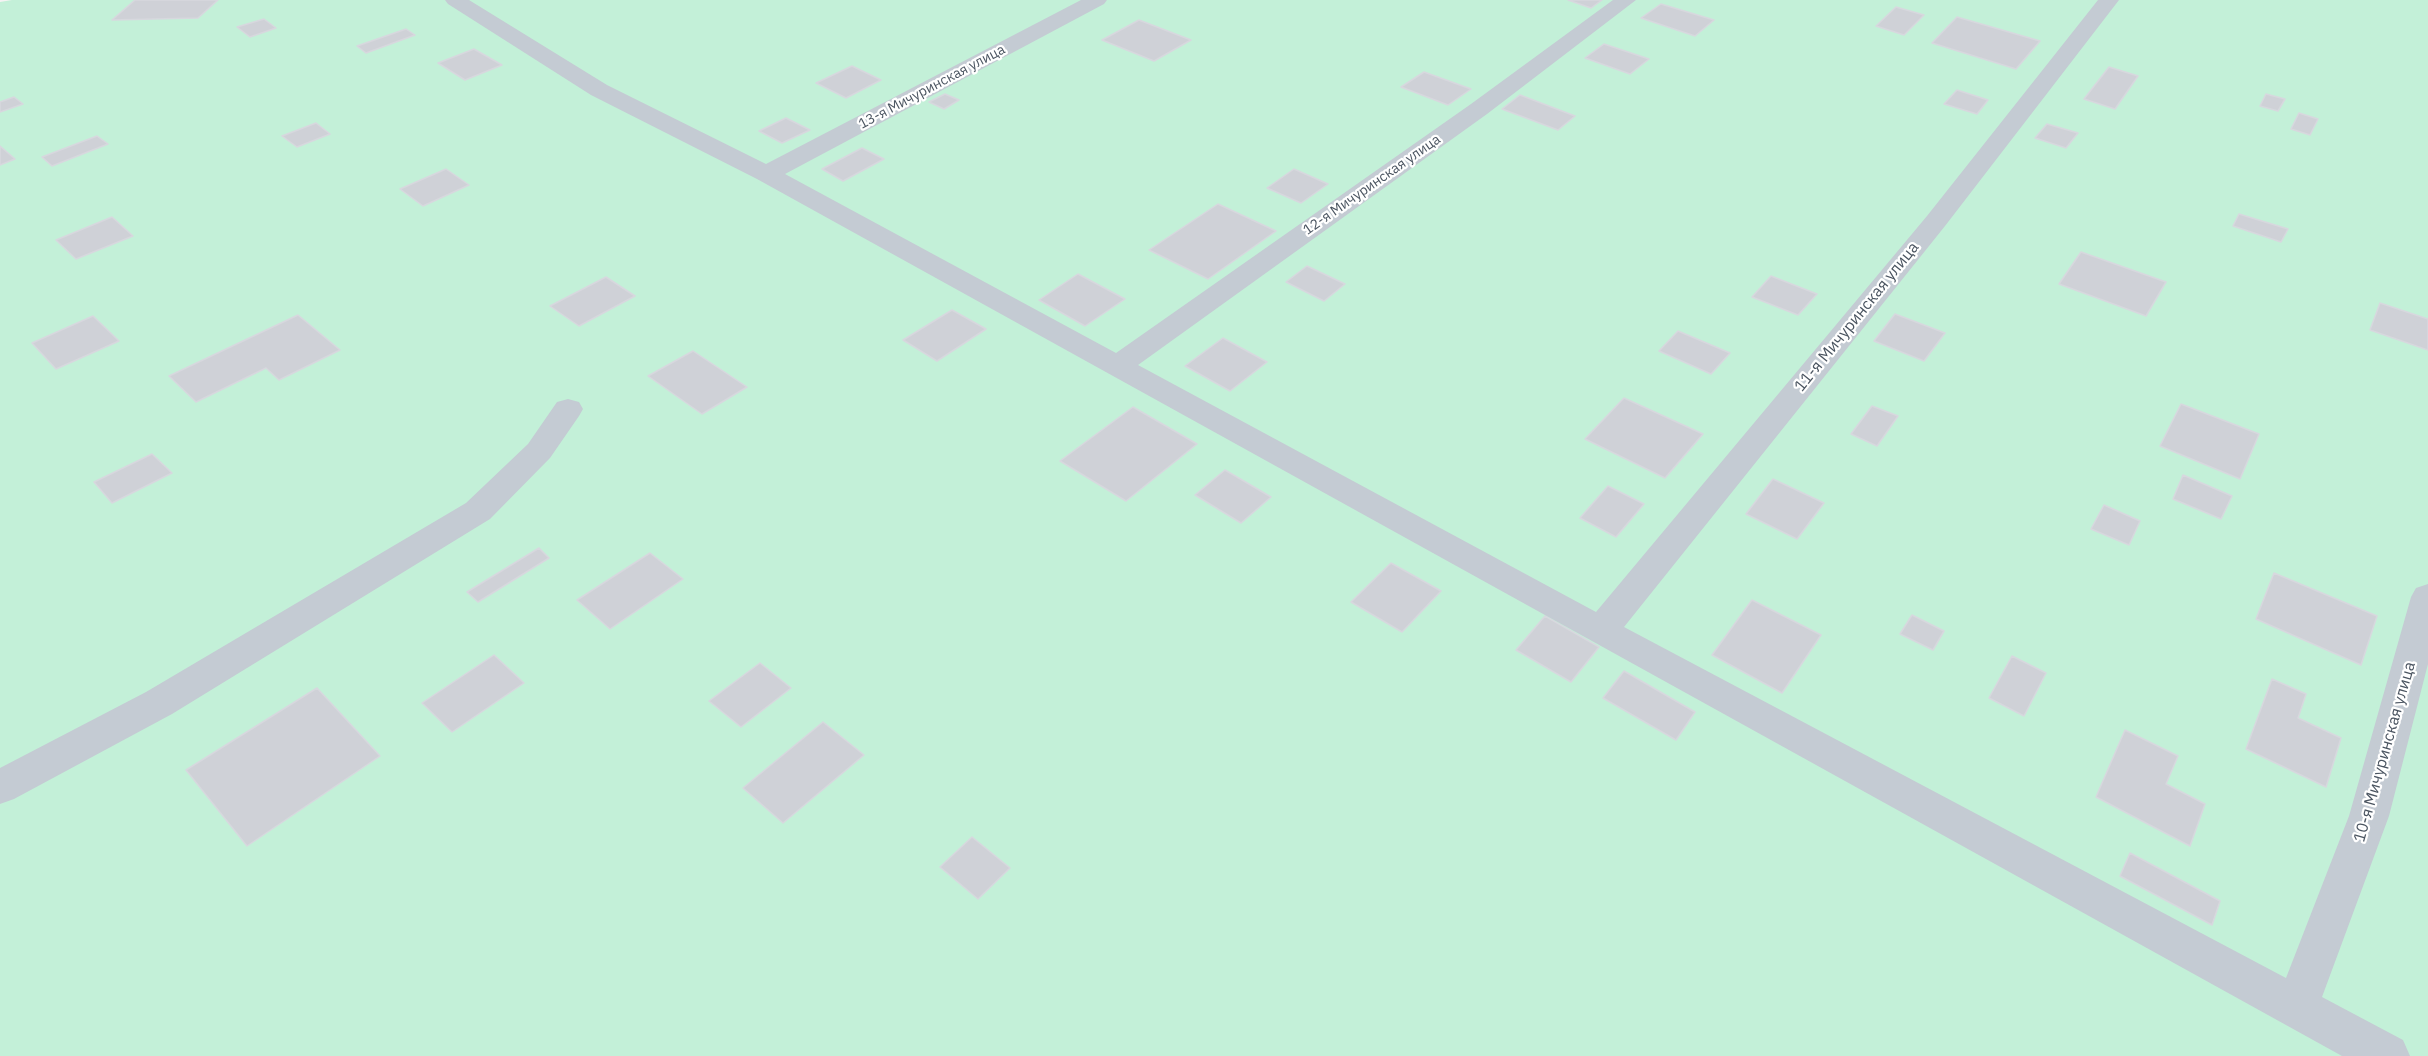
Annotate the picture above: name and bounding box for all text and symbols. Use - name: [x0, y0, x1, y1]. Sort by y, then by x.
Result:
- street label: 13-я Мичуринская улица: [856, 41, 1008, 133]
- street label: 12-я Мичуринская улица: [1300, 131, 1444, 239]
- street label: 11-я Мичуринская улица: [1791, 238, 1923, 396]
- street label: 10-я Мичуринская улица: [2350, 660, 2420, 844]

